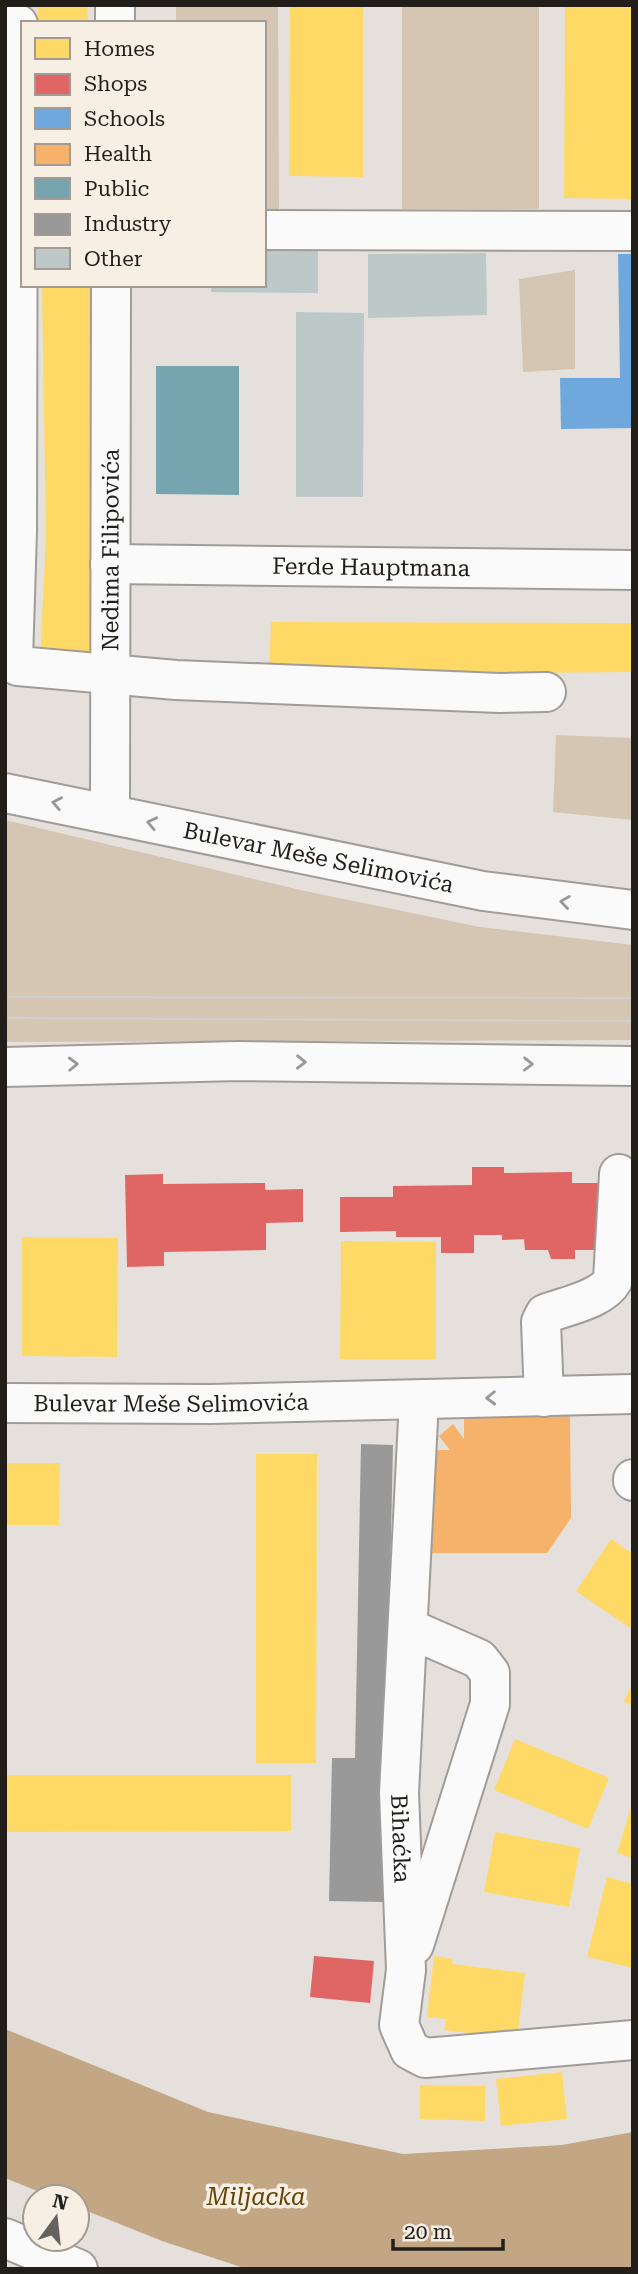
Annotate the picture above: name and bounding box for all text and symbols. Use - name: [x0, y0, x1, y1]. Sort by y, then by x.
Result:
- legend: [21, 21, 266, 287]
- text: Homes: [84, 37, 155, 61]
- text: Shops: [84, 72, 147, 96]
- text: Schools: [84, 107, 165, 131]
- text: Health: [84, 142, 152, 166]
- text: Public: [84, 177, 150, 201]
- text: Industry: [84, 212, 172, 236]
- text: Other: [84, 247, 143, 271]
- street label: Nedima Filipovića: [97, 448, 124, 651]
- street label: Ferde Hauptmana: [272, 552, 471, 582]
- one-way arrow: [51, 797, 63, 812]
- one-way arrow: [146, 816, 158, 831]
- street label: Bulevar Meše Selimovića: [181, 816, 457, 898]
- one-way arrow: [559, 895, 571, 910]
- one-way arrow: [296, 1054, 307, 1070]
- one-way arrow: [69, 1056, 79, 1072]
- one-way arrow: [523, 1057, 534, 1072]
- street label: Bulevar Meše Selimovića: [33, 1388, 310, 1418]
- one-way arrow: [485, 1390, 496, 1406]
- street label: Bihaćka: [386, 1793, 416, 1884]
- north arrow: [21, 2183, 91, 2253]
- water label: Miljacka: [206, 2183, 306, 2211]
- text: N: [50, 2189, 71, 2215]
- scale bar: [393, 2208, 503, 2252]
- text: 20 m: [404, 2220, 452, 2244]

